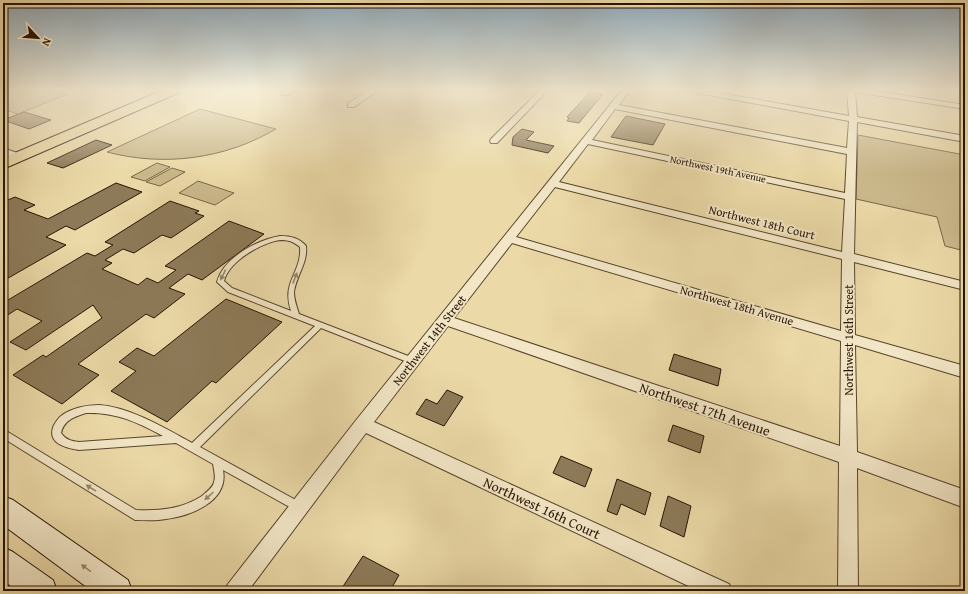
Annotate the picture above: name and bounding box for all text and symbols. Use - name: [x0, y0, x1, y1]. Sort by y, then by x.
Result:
- north arrow: [18, 18, 58, 58]
- text: N: [38, 36, 56, 50]
- street label: Northwest 19th Avenue: [669, 151, 768, 187]
- street label: Northwest 18th Court: [707, 201, 818, 244]
- one-way arrow: [220, 270, 226, 281]
- one-way arrow: [292, 271, 298, 283]
- street label: Northwest 18th Avenue: [678, 281, 796, 329]
- street label: Northwest 16th Street: [840, 284, 857, 395]
- street label: Northwest 14th Street: [388, 290, 470, 389]
- street label: Northwest 17th Avenue: [637, 377, 773, 441]
- street label: Northwest 16th Court: [480, 472, 604, 544]
- one-way arrow: [86, 484, 96, 492]
- one-way arrow: [204, 492, 214, 501]
- one-way arrow: [80, 564, 91, 572]

